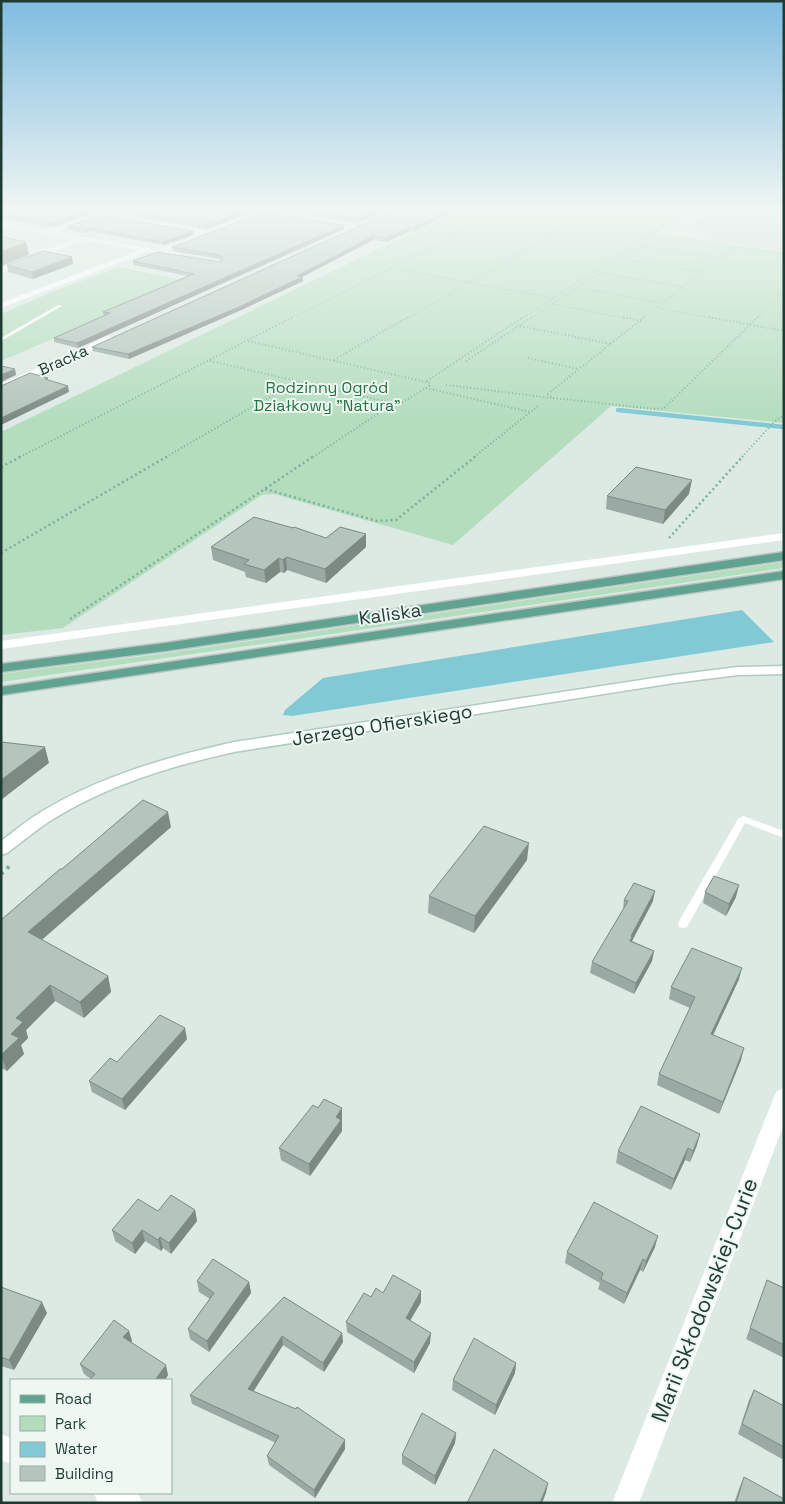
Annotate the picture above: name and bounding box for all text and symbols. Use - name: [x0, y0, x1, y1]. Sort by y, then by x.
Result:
- street label: Bracka: [35, 340, 91, 380]
- park label: Rodzinny Ogród Działkowy "Natura": [253, 377, 401, 416]
- street label: Kaliska: [357, 597, 423, 631]
- street label: Jerzego Ofierskiego: [290, 698, 474, 752]
- street label: Marii Skłodowskiej-Curie: [644, 1174, 764, 1426]
- legend: [10, 1379, 172, 1494]
- text: Road: [55, 1389, 92, 1408]
- text: Park: [55, 1414, 86, 1433]
- text: Water: [55, 1439, 98, 1458]
- text: Building: [55, 1464, 114, 1483]

